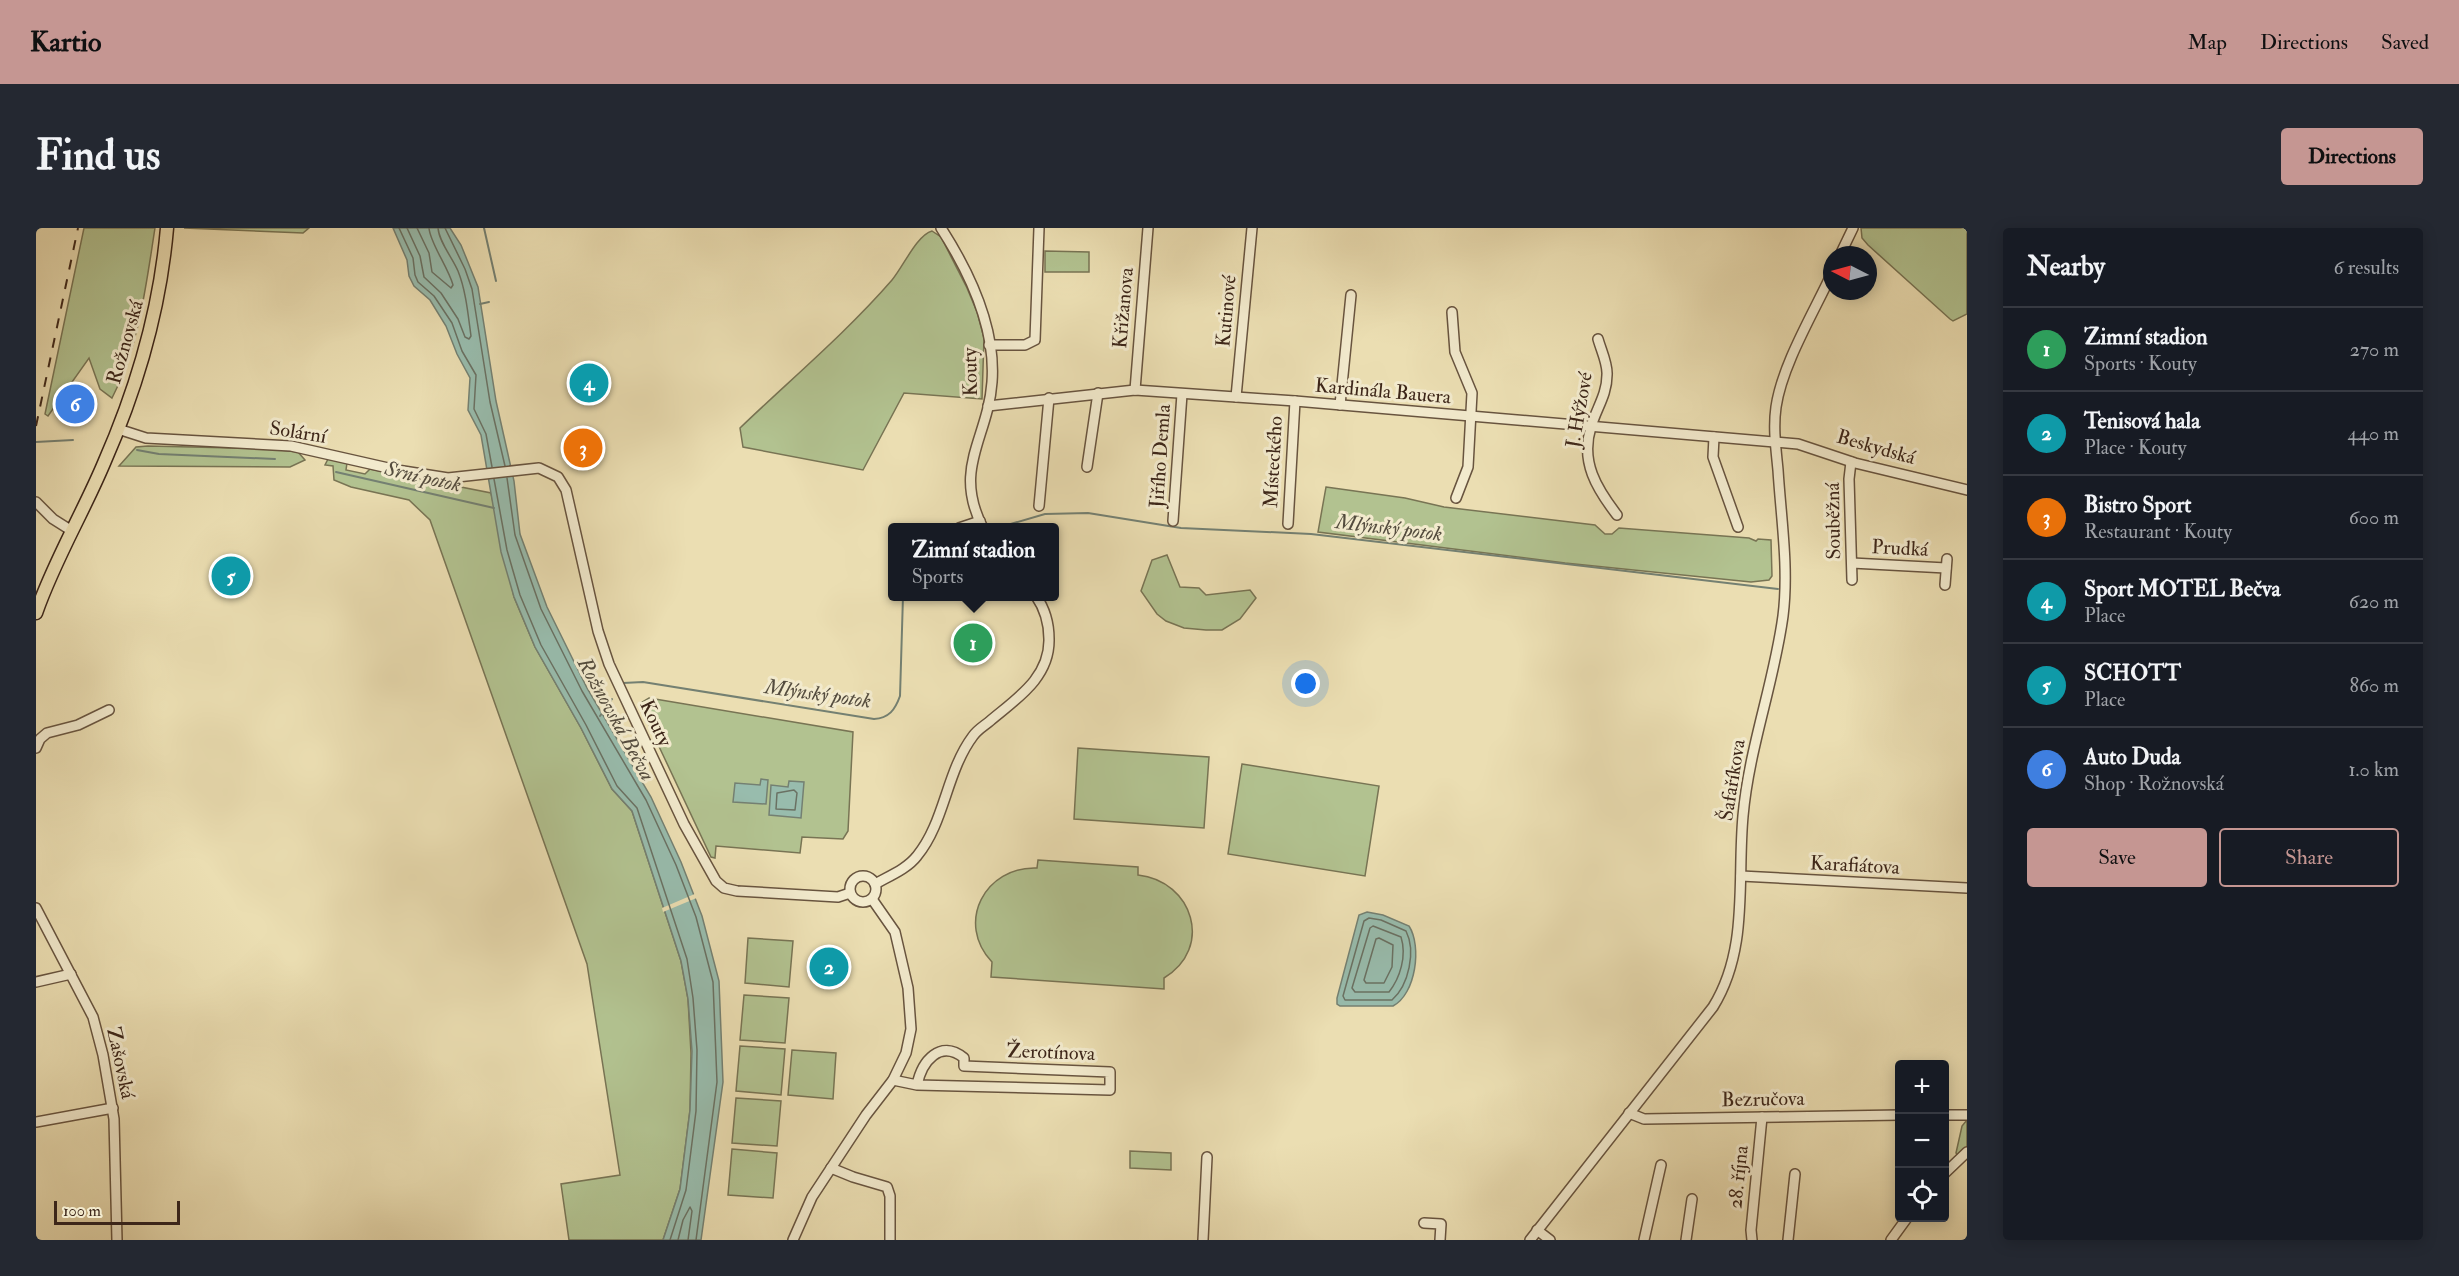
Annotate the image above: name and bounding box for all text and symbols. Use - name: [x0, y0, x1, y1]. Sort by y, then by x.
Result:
- text: Kartio: [30, 25, 101, 60]
- text: Map: [2187, 29, 2227, 56]
- text: Directions: [2260, 29, 2348, 56]
- text: Saved: [2381, 29, 2429, 56]
- button: Directions: [2281, 128, 2423, 185]
- text: Find us: [36, 130, 160, 182]
- north arrow: [1823, 246, 1877, 300]
- text: Nearby: [2027, 251, 2105, 283]
- text: 6 results: [2333, 255, 2399, 280]
- street label: Křižanova: [1107, 266, 1139, 349]
- street label: Kutinové: [1210, 273, 1242, 348]
- street label: Rožnovská: [101, 296, 149, 387]
- text: Zimní stadion: [2084, 323, 2207, 351]
- text: 1: [2043, 337, 2050, 362]
- text: 270 m: [2350, 337, 2399, 362]
- street label: Kouty: [957, 346, 983, 397]
- text: Sports · Kouty: [2084, 351, 2197, 376]
- pin: 4: [570, 360, 608, 406]
- street label: J. Hýžové: [1560, 369, 1598, 451]
- street label: Kardinála Bauera: [1314, 373, 1453, 409]
- pin: 6: [56, 382, 94, 426]
- street label: Jiřího Demla: [1144, 403, 1176, 510]
- text: Tenisová hala: [2084, 407, 2200, 435]
- street label: Solární: [268, 415, 330, 449]
- street label: Místeckého: [1258, 415, 1288, 509]
- text: 2: [2041, 421, 2052, 446]
- text: 440 m: [2347, 421, 2399, 446]
- street label: Beskydská: [1834, 424, 1919, 470]
- pin: 3: [564, 426, 602, 470]
- text: Place · Kouty: [2084, 435, 2187, 460]
- water label: Srní potok: [381, 455, 464, 499]
- street label: Souběžná: [1820, 481, 1846, 560]
- text: Bistro Sport: [2084, 491, 2191, 519]
- text: 3: [2043, 505, 2050, 530]
- text: 600 m: [2349, 505, 2399, 530]
- water label: Mlýnský potok: [1332, 508, 1444, 548]
- text: Restaurant · Kouty: [2084, 519, 2232, 544]
- popup: [888, 523, 1059, 601]
- street label: Prudká: [1871, 534, 1930, 562]
- text: Zimní stadion: [912, 536, 1035, 564]
- pin: 5: [212, 554, 250, 598]
- text: Sports: [912, 564, 963, 589]
- text: Sport MOTEL Bečva: [2084, 575, 2281, 603]
- text: 4: [2041, 589, 2052, 614]
- text: 620 m: [2349, 589, 2399, 614]
- text: Place: [2084, 603, 2125, 628]
- pin: 1: [954, 620, 992, 666]
- water label: Rožnovská Bečva: [570, 652, 661, 786]
- text: SCHOTT: [2084, 659, 2181, 687]
- your location: [1291, 669, 1320, 698]
- water label: Mlýnský potok: [761, 673, 873, 715]
- text: 5: [2042, 673, 2051, 698]
- text: 860 m: [2350, 673, 2399, 698]
- text: Place: [2084, 687, 2125, 712]
- street label: Kouty: [634, 696, 678, 751]
- street label: Šafaříkova: [1712, 737, 1751, 823]
- text: Auto Duda: [2084, 743, 2181, 771]
- text: 6: [2041, 757, 2052, 782]
- text: 1.0 km: [2348, 757, 2399, 782]
- text: Shop · Rožnovská: [2084, 771, 2224, 796]
- button: Save: [2027, 828, 2207, 887]
- button: Share: [2219, 828, 2399, 887]
- street label: Karafiátova: [1810, 850, 1901, 880]
- pin: 2: [810, 944, 848, 990]
- street label: Zašovská: [101, 1025, 141, 1102]
- street label: Žerotínova: [1006, 1037, 1097, 1066]
- map controls: [1895, 1060, 1949, 1222]
- button: +: [1895, 1060, 1949, 1114]
- street label: Bezručova: [1721, 1086, 1806, 1112]
- button: −: [1895, 1114, 1949, 1168]
- street label: 28. října: [1722, 1143, 1754, 1210]
- button: locate: [1895, 1168, 1949, 1222]
- scale bar: [54, 1198, 180, 1226]
- text: 100 m: [63, 1201, 101, 1221]

